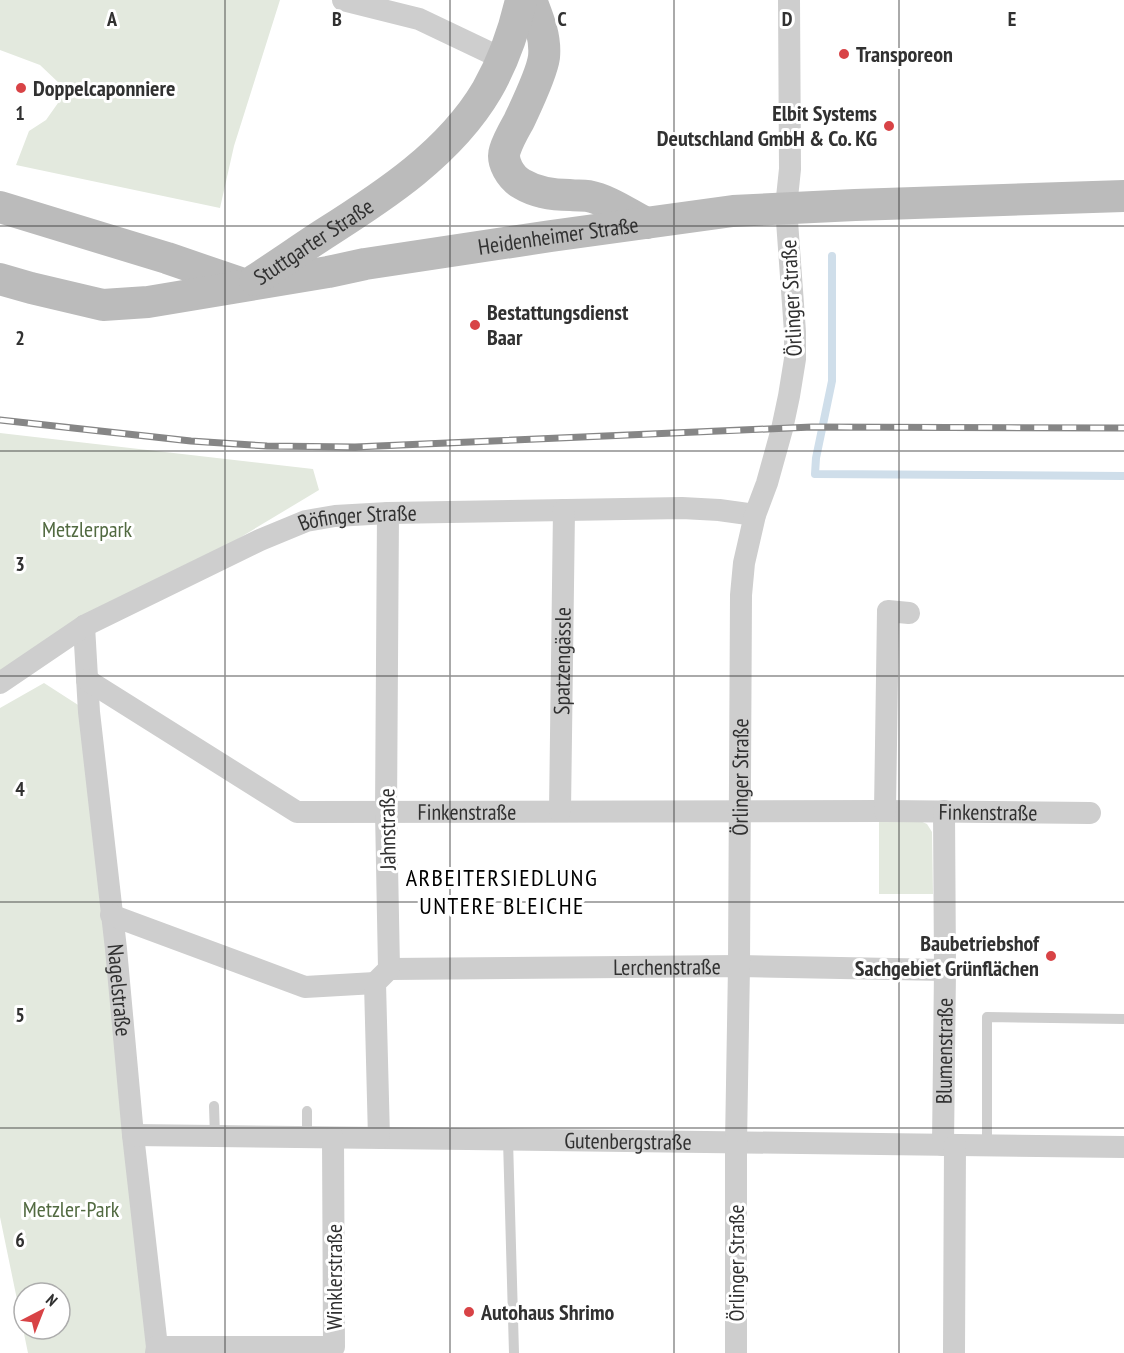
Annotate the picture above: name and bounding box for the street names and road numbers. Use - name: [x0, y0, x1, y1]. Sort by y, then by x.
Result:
- street label: Stuttgarter Straße: [248, 192, 379, 291]
- street label: Heidenheimer Straße: [476, 210, 640, 261]
- street label: Örlinger Straße: [774, 239, 808, 357]
- street label: Böfinger Straße: [294, 499, 417, 537]
- street label: Spatzengässle: [547, 607, 577, 715]
- street label: Örlinger Straße: [726, 718, 754, 836]
- street label: Jahnstraße: [372, 788, 402, 871]
- street label: Finkenstraße: [418, 798, 516, 826]
- street label: Finkenstraße: [938, 798, 1038, 826]
- street label: Nagelstraße: [102, 943, 138, 1038]
- street label: Lerchenstraße: [613, 952, 721, 981]
- street label: Blumenstraße: [929, 998, 959, 1104]
- street label: Gutenbergstraße: [564, 1126, 692, 1156]
- street label: Örlinger Straße: [722, 1204, 750, 1322]
- street label: Winklerstraße: [320, 1224, 348, 1330]

